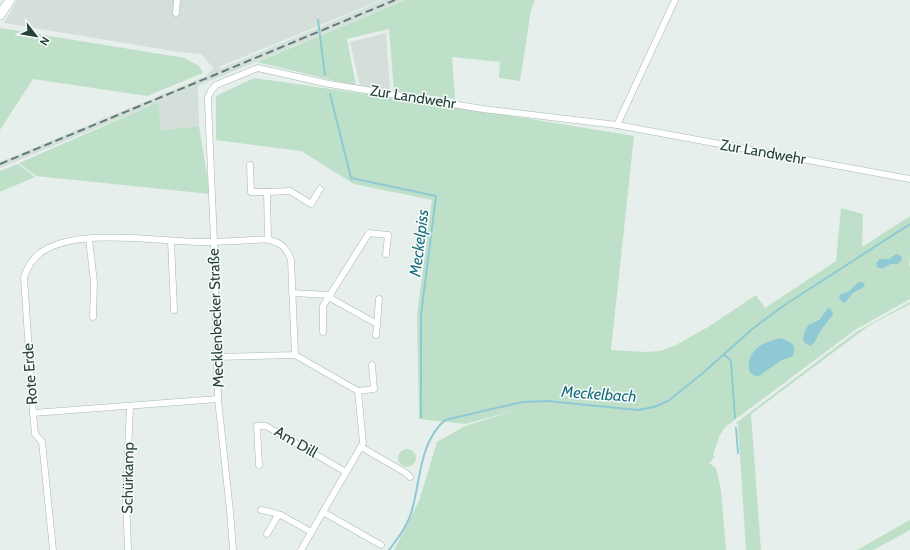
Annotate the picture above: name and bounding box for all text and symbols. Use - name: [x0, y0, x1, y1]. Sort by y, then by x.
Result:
- north arrow: [16, 16, 56, 56]
- text: N: [37, 34, 53, 48]
- street label: Zur Landwehr: [369, 81, 457, 113]
- street label: Zur Landwehr: [719, 136, 807, 168]
- water label: Meckelpiss: [405, 208, 433, 279]
- street label: Mecklenbecker Straße: [205, 248, 227, 388]
- street label: Rote Erde: [19, 342, 41, 405]
- water label: Meckelbach: [560, 382, 637, 406]
- street label: Am Dill: [271, 422, 321, 462]
- street label: Schürkamp: [118, 442, 138, 514]

